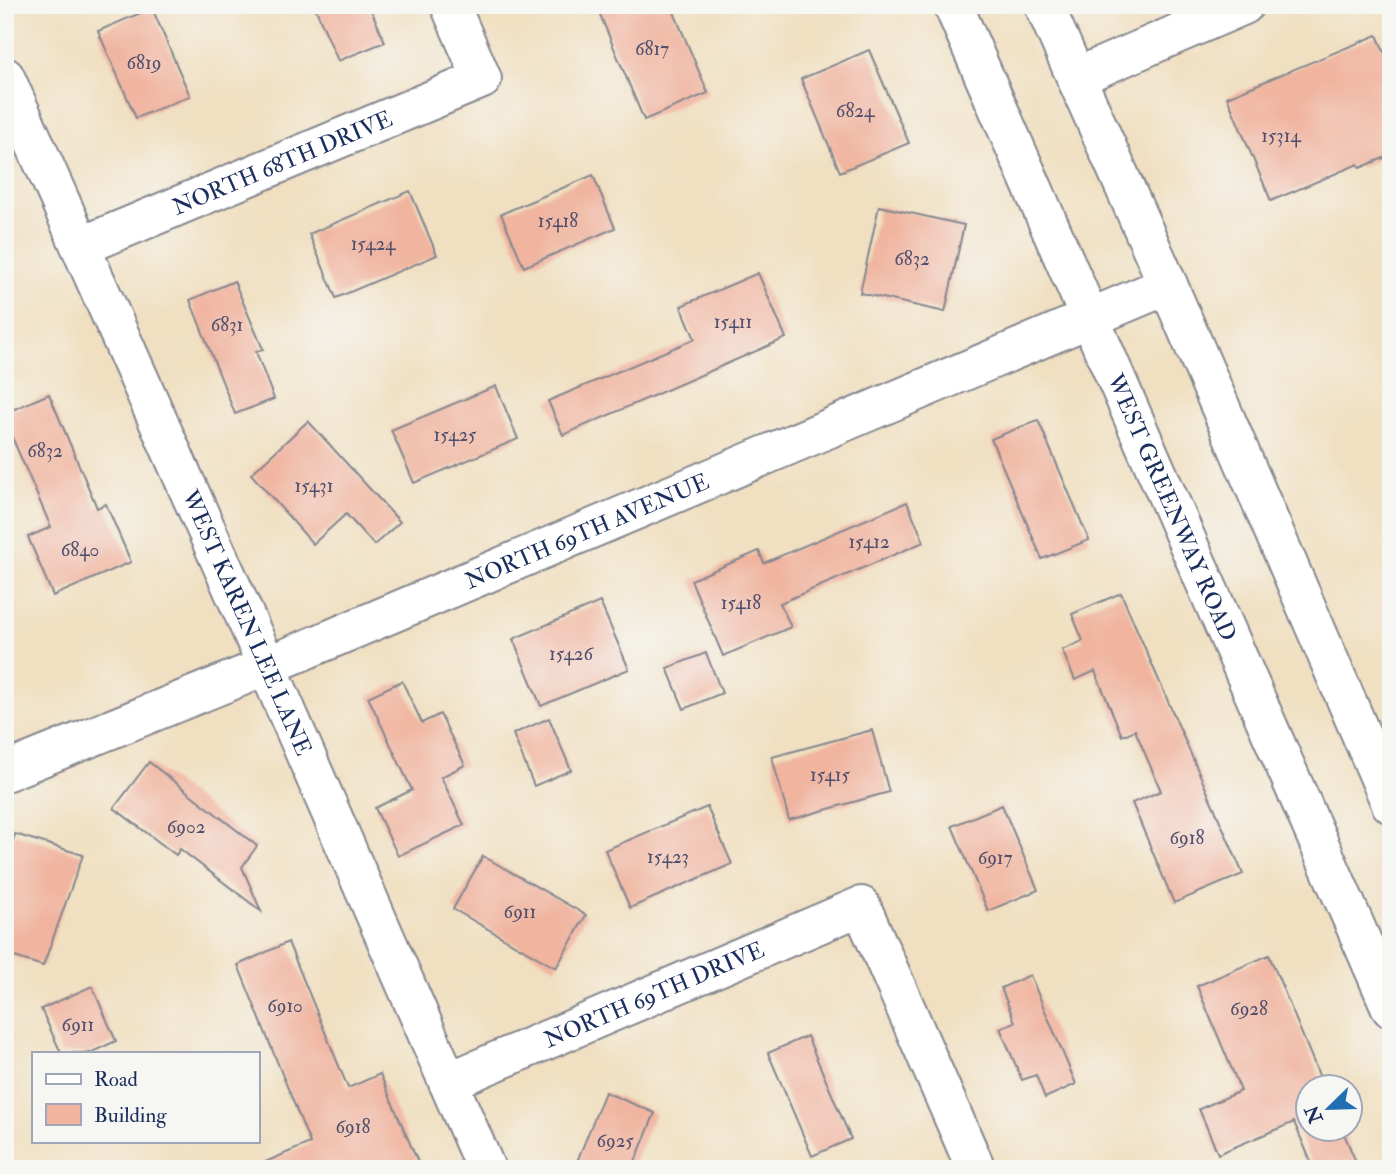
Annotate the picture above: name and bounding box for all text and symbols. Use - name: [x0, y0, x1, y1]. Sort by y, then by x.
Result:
- house number: 6817: [635, 37, 669, 61]
- house number: 6819: [127, 51, 161, 75]
- house number: 6824: [836, 99, 875, 123]
- street label: NORTH 68TH DRIVE: [168, 104, 397, 221]
- house number: 15314: [1261, 124, 1301, 148]
- house number: 15418: [538, 209, 578, 233]
- house number: 15424: [351, 232, 396, 256]
- house number: 6832: [894, 247, 930, 271]
- house number: 15411: [714, 310, 752, 334]
- house number: 6831: [211, 313, 243, 337]
- street label: WEST GREENWAY ROAD: [1101, 368, 1243, 645]
- house number: 15425: [434, 423, 477, 447]
- house number: 6832: [27, 439, 63, 463]
- street label: NORTH 69TH AVENUE: [461, 466, 713, 595]
- house number: 15431: [295, 474, 333, 498]
- street label: WEST KAREN LEE LANE: [176, 484, 319, 760]
- house number: 15412: [848, 530, 890, 554]
- house number: 6840: [61, 538, 99, 562]
- house number: 15418: [721, 591, 761, 615]
- house number: 15426: [549, 642, 594, 666]
- house number: 15415: [810, 763, 851, 787]
- house number: 6902: [167, 815, 205, 839]
- house number: 6918: [1170, 826, 1205, 850]
- house number: 15423: [647, 845, 689, 869]
- house number: 6917: [978, 846, 1013, 870]
- house number: 6911: [504, 900, 536, 924]
- street label: NORTH 69TH DRIVE: [539, 934, 769, 1054]
- house number: 6910: [267, 994, 303, 1018]
- house number: 6928: [1230, 997, 1268, 1021]
- house number: 6911: [62, 1013, 94, 1037]
- legend: [32, 1052, 259, 1142]
- text: Road: [94, 1066, 139, 1093]
- north arrow: [1294, 1072, 1364, 1142]
- text: N: [1300, 1101, 1329, 1128]
- text: Building: [94, 1102, 167, 1129]
- house number: 6918: [336, 1115, 371, 1139]
- house number: 6925: [596, 1129, 634, 1153]

